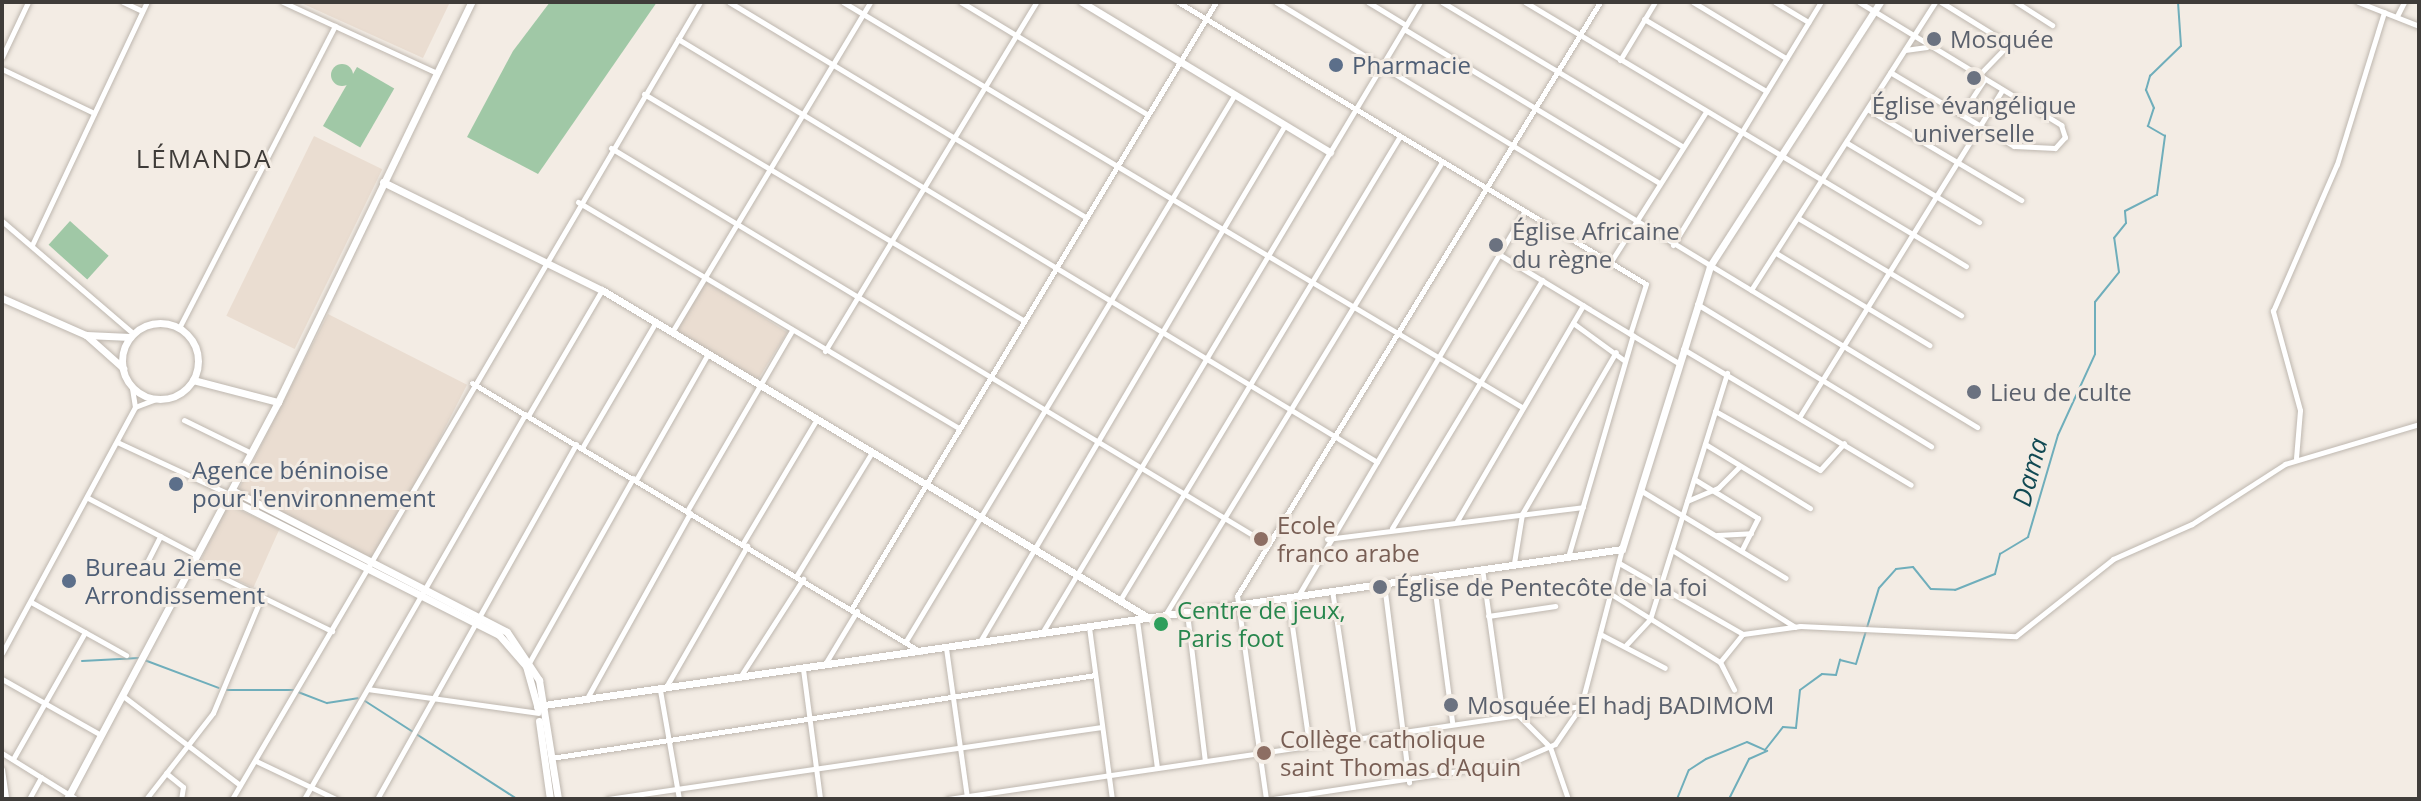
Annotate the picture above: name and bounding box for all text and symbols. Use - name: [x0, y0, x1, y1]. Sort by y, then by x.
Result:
- place label: Mosquée: [1950, 25, 2054, 53]
- marker: Mosquée: [1925, 30, 1943, 48]
- place label: Pharmacie: [1352, 51, 1471, 79]
- marker: Pharmacie: [1327, 56, 1345, 74]
- marker: Église évangélique universelle: [1965, 69, 1983, 87]
- place label: Église évangélique universelle: [1872, 91, 2076, 147]
- district label: LÉMANDA: [136, 143, 272, 175]
- place label: Église Africaine du règne: [1512, 217, 1680, 273]
- marker: Église Africaine du règne: [1487, 236, 1505, 254]
- place label: Lieu de culte: [1990, 378, 2132, 406]
- marker: Lieu de culte: [1965, 383, 1983, 401]
- water label: Dama: [2006, 434, 2054, 510]
- place label: Agence béninoise pour l'environnement: [192, 456, 436, 512]
- marker: Agence béninoise pour l'environnement: [167, 475, 185, 493]
- place label: Ecole franco arabe: [1277, 511, 1420, 567]
- marker: Ecole franco arabe: [1252, 530, 1270, 548]
- place label: Bureau 2ieme Arrondissement: [85, 553, 265, 609]
- marker: Bureau 2ieme Arrondissement: [60, 572, 78, 590]
- place label: Église de Pentecôte de la foi: [1396, 573, 1707, 601]
- marker: Église de Pentecôte de la foi: [1371, 578, 1389, 596]
- place label: Centre de jeux, Paris foot: [1177, 596, 1346, 652]
- marker: Centre de jeux, Paris foot: [1152, 615, 1170, 633]
- place label: Mosquée El hadj BADIMOM: [1467, 691, 1774, 719]
- marker: Mosquée El hadj BADIMOM: [1442, 696, 1460, 714]
- place label: Collège catholique saint Thomas d'Aquin: [1280, 725, 1521, 781]
- marker: Collège catholique saint Thomas d'Aquin: [1255, 744, 1273, 762]

